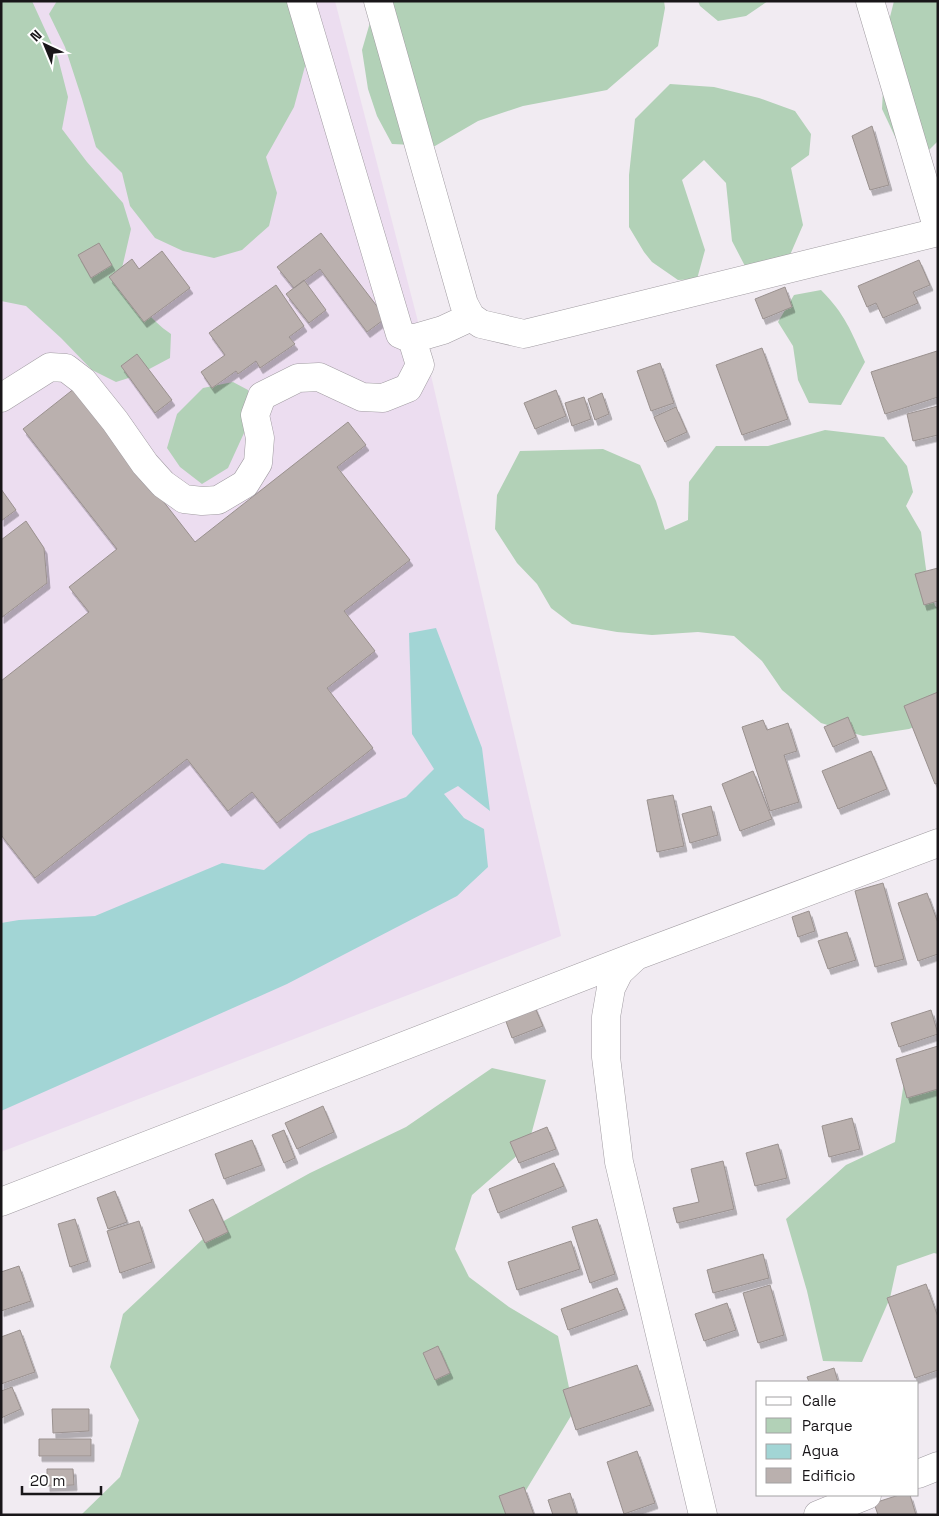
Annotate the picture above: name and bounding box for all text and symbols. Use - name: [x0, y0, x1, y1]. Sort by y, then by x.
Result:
- north arrow: [20, 20, 70, 70]
- text: N: [26, 26, 46, 45]
- legend: [756, 1381, 919, 1496]
- text: Calle: [802, 1391, 837, 1410]
- text: Parque: [802, 1416, 853, 1435]
- text: Agua: [802, 1441, 839, 1460]
- scale bar: [22, 1464, 101, 1496]
- text: Edificio: [802, 1466, 856, 1485]
- text: 20 m: [30, 1471, 65, 1490]

